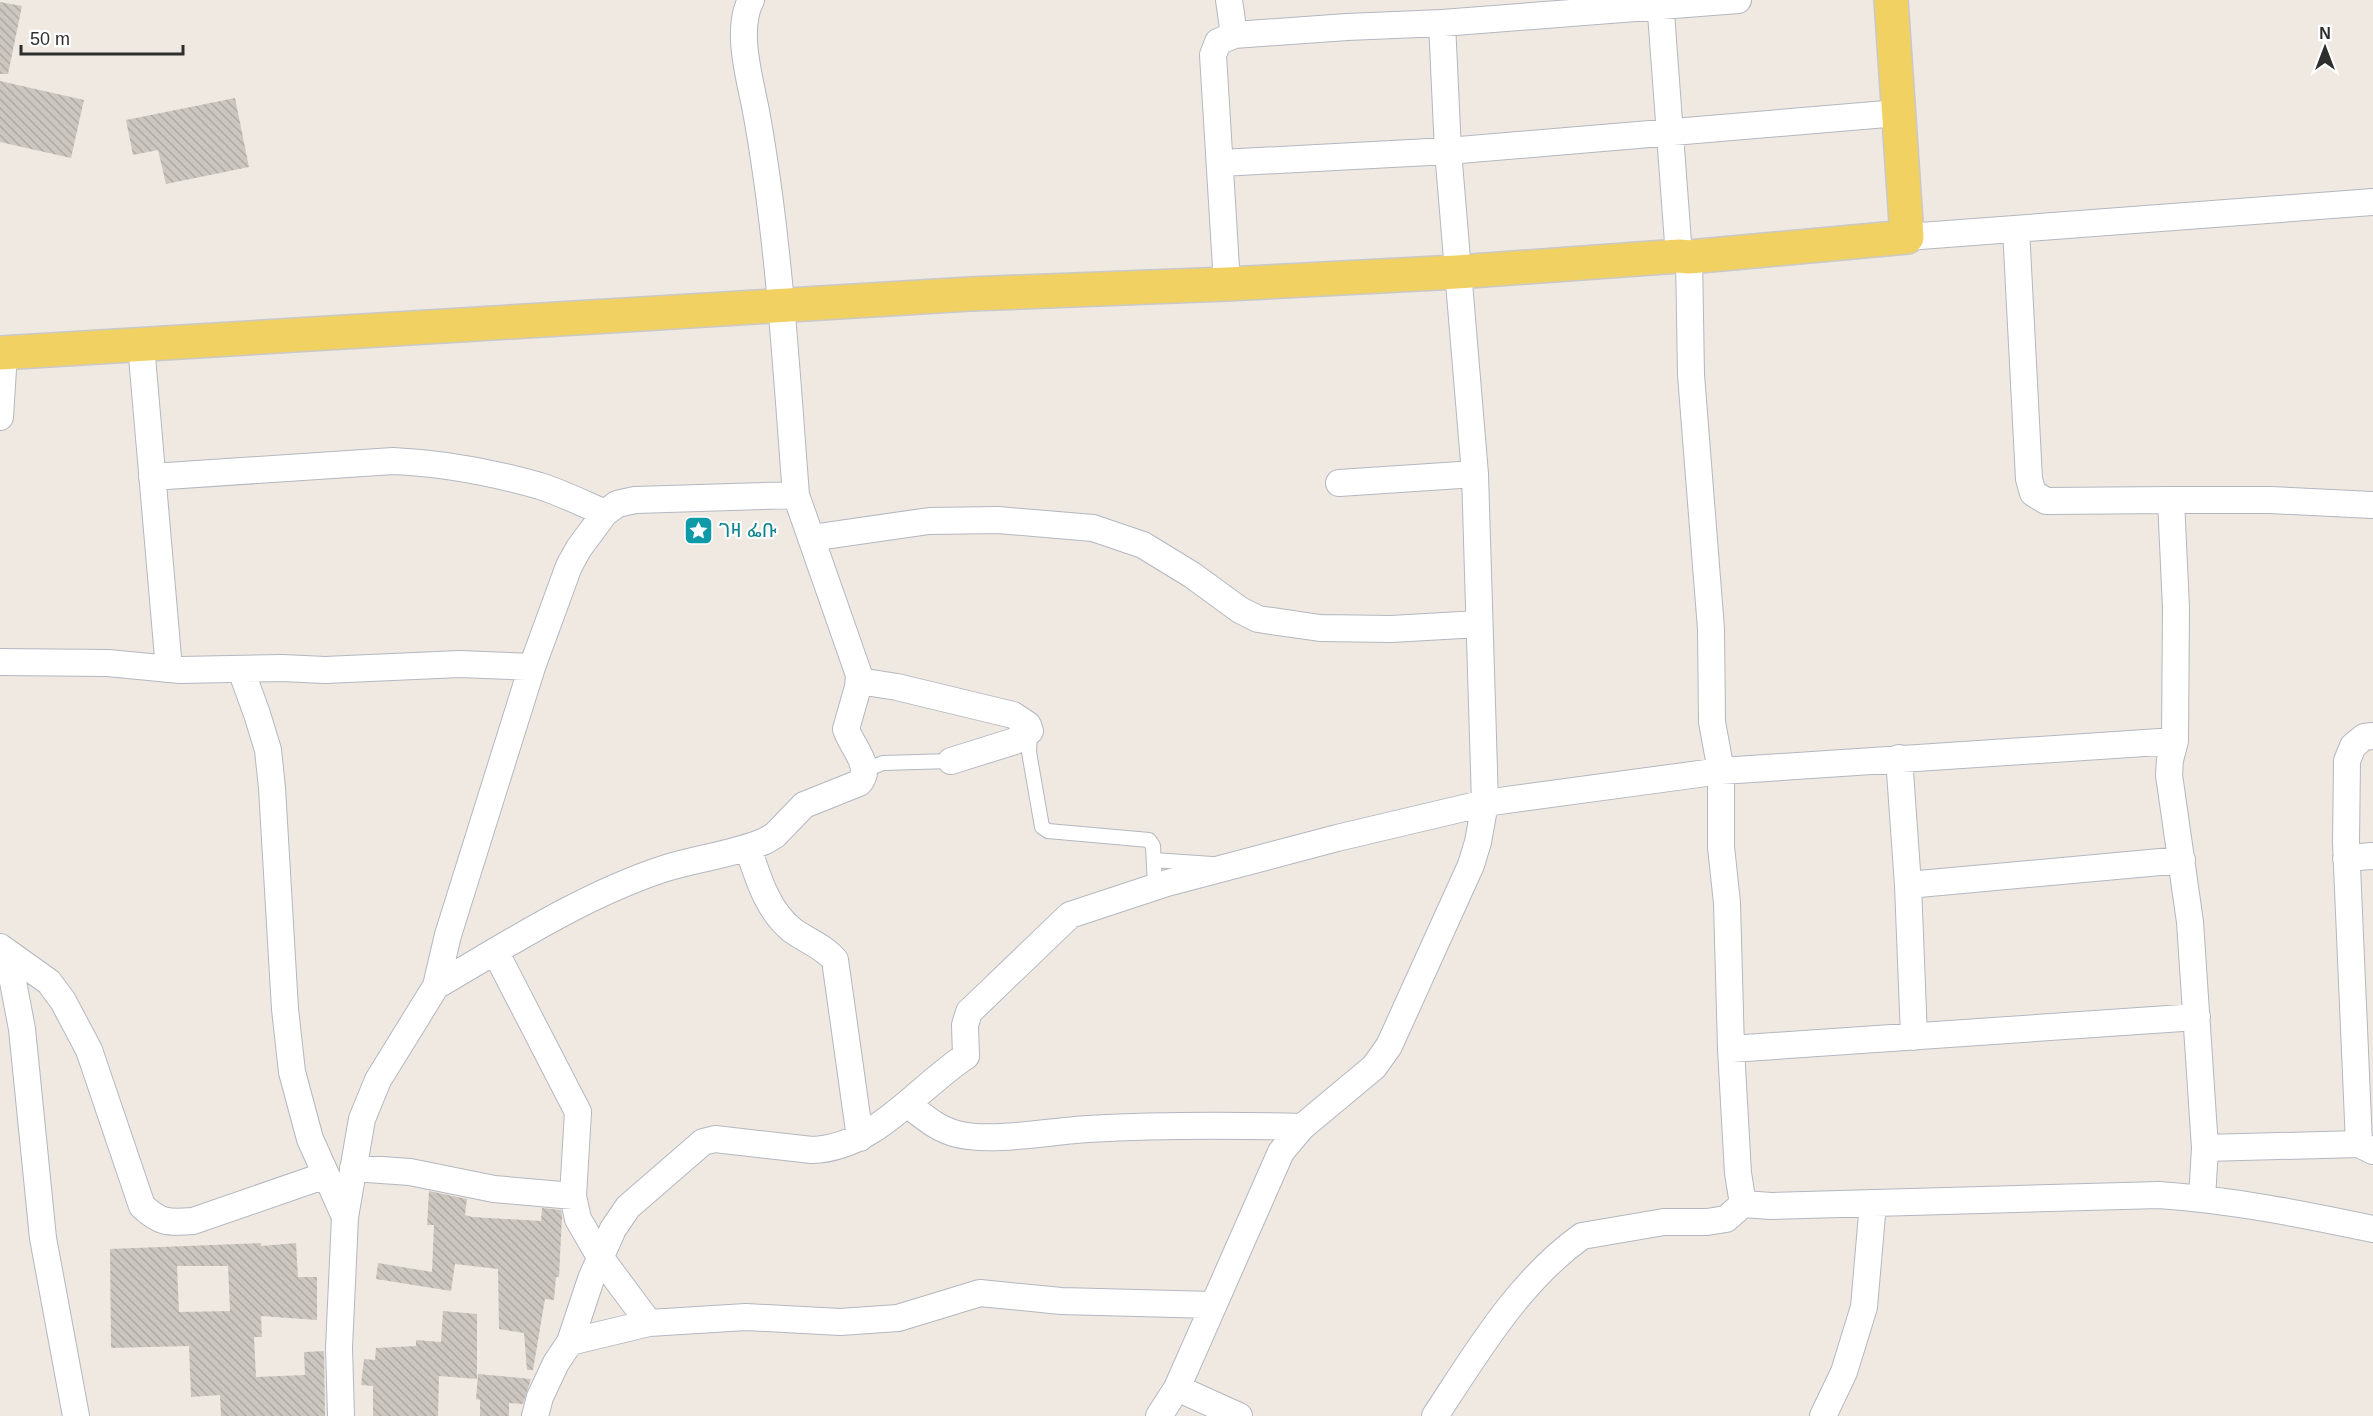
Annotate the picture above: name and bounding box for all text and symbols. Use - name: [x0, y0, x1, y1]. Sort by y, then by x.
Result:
- scale bar: [21, 18, 183, 56]
- north arrow: [2295, 18, 2355, 78]
- text: N: [2319, 25, 2331, 42]
- text: 50 m: [30, 29, 70, 49]
- place icon: ገዛ ፌቡ: [682, 514, 714, 546]
- place label: ገዛ ፌቡ: [719, 519, 777, 541]

